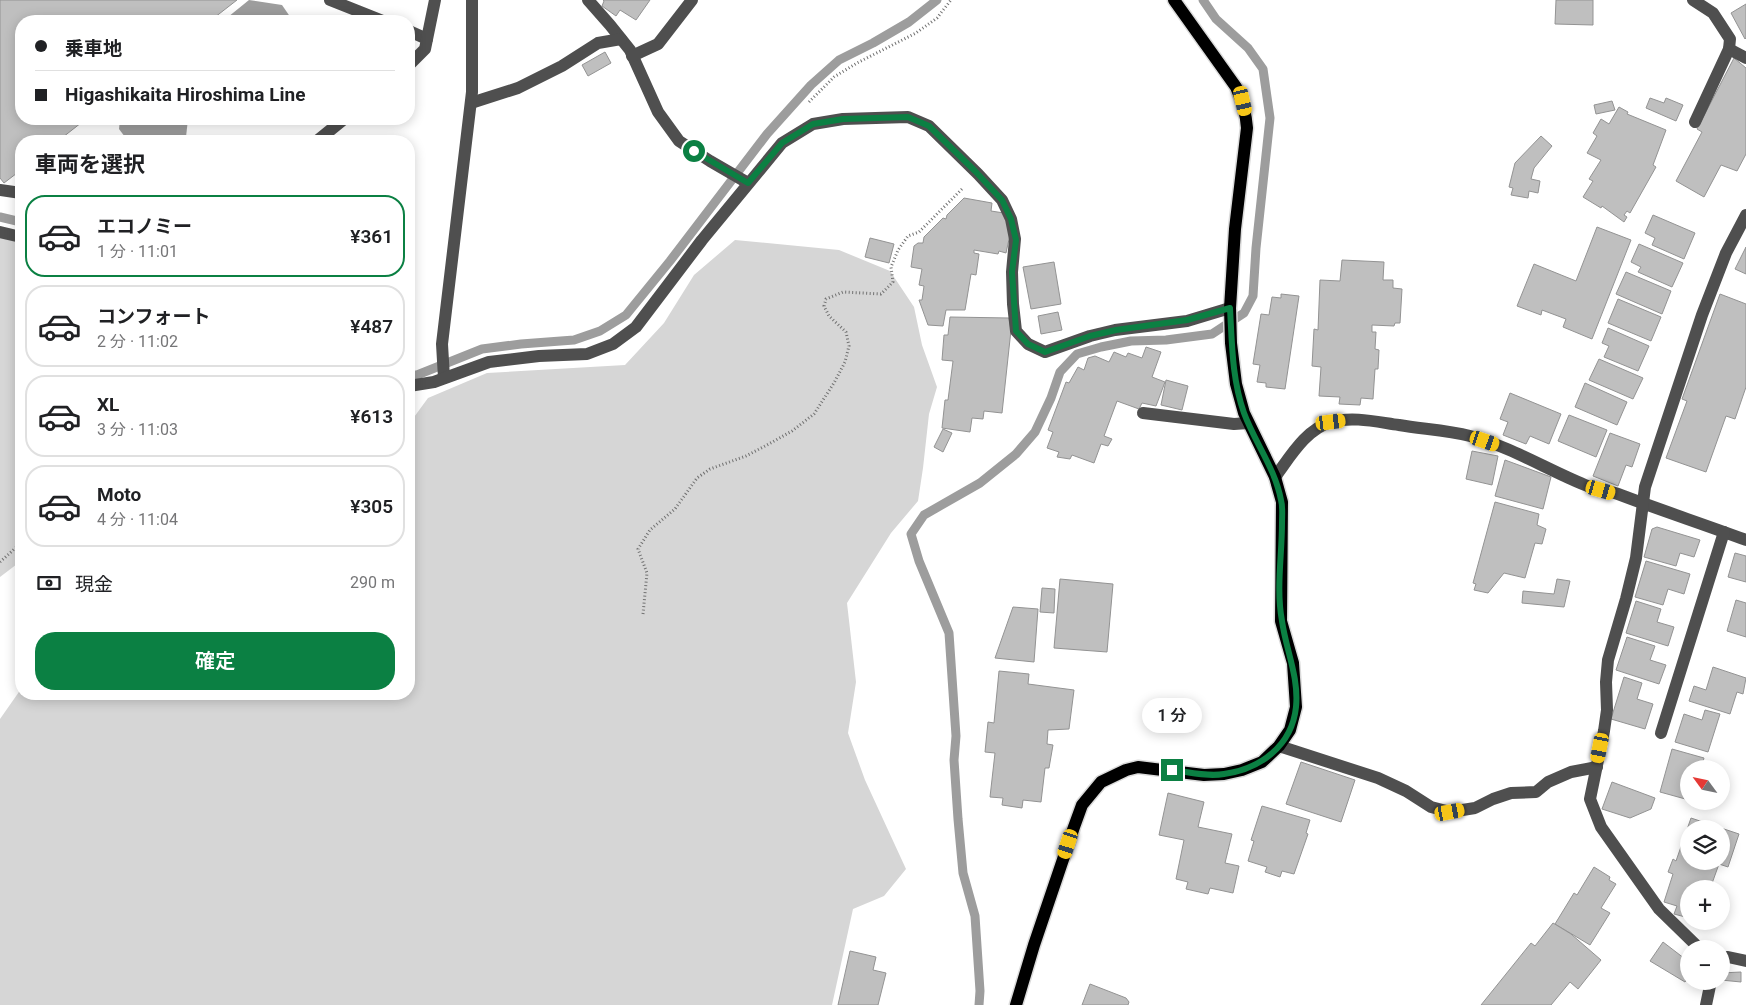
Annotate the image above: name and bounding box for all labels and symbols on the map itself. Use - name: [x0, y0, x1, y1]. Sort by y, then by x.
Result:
- car: [1232, 85, 1253, 117]
- route start: [683, 140, 705, 162]
- car: [1315, 413, 1346, 431]
- car: [1468, 429, 1501, 453]
- car: [1584, 479, 1617, 501]
- callout: 1 分: [1142, 698, 1202, 732]
- car: [1589, 732, 1610, 764]
- route end: [1161, 759, 1183, 781]
- north arrow: [1680, 760, 1730, 810]
- car: [1433, 802, 1466, 822]
- car: [1056, 827, 1079, 861]

